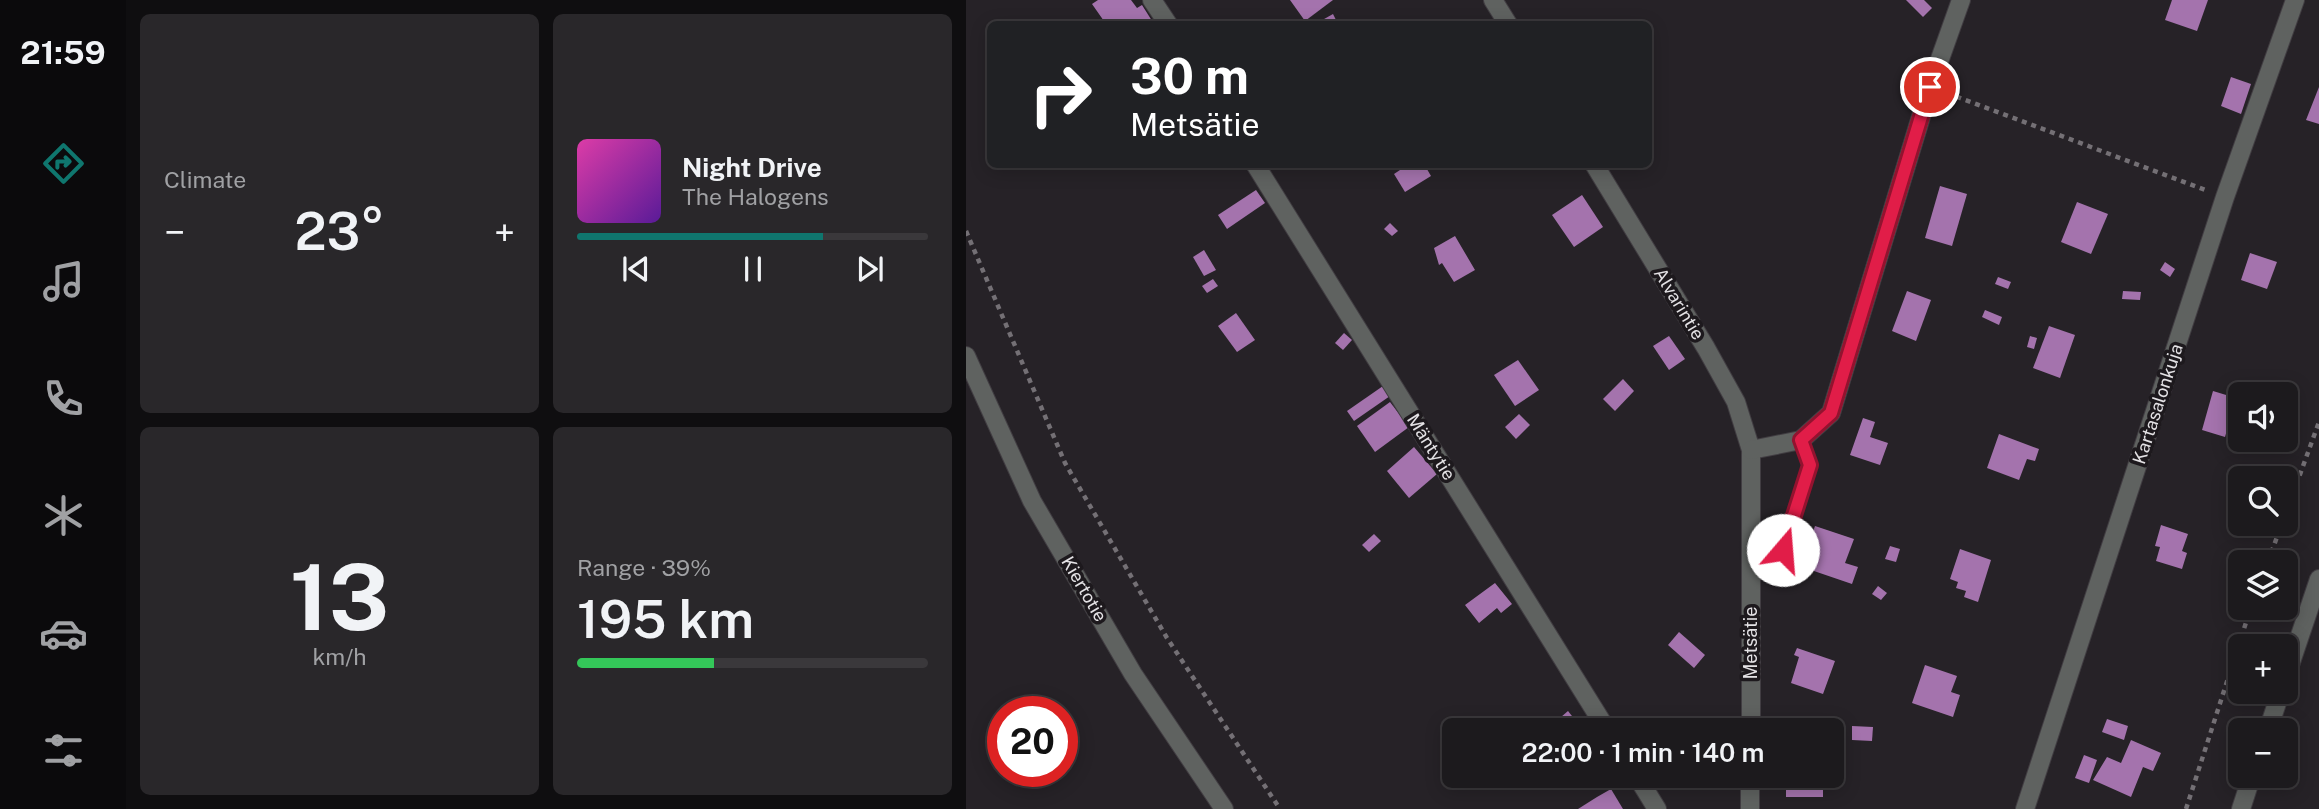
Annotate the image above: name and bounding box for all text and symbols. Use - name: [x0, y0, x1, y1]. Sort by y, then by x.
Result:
- text: 21:59: [20, 34, 106, 71]
- text: 30 m: [1130, 47, 1249, 105]
- icon: right: [1015, 49, 1106, 140]
- pin: [1900, 57, 1960, 117]
- icon: arrive: [1911, 68, 1949, 106]
- text: Metsätie: [1130, 106, 1260, 143]
- icon: directions: [39, 139, 88, 188]
- text: Night Drive: [682, 152, 822, 183]
- text: Climate: [164, 166, 246, 193]
- text: The Halogens: [682, 183, 829, 210]
- text: 23°: [294, 201, 385, 262]
- text: −: [164, 210, 185, 255]
- text: +: [494, 210, 515, 255]
- icon: previous: [617, 250, 655, 288]
- icon: pause: [734, 250, 772, 288]
- icon: next: [851, 250, 889, 288]
- icon: music: [39, 257, 88, 306]
- street label: Alvarintie: [1650, 264, 1709, 343]
- street label: Kartasalonkuja: [2128, 341, 2187, 467]
- icon: phone: [39, 374, 88, 423]
- map controls: [2228, 382, 2298, 788]
- button: sound: [2228, 382, 2298, 452]
- street label: Mäntytie: [1403, 410, 1460, 484]
- button: search: [2228, 466, 2298, 536]
- icon: climate: [39, 491, 88, 540]
- position arrow: [1746, 513, 1820, 587]
- text: 13: [290, 544, 389, 650]
- button: layers: [2228, 550, 2298, 620]
- street label: Kiertotie: [1057, 552, 1111, 625]
- text: Range · 39%: [577, 554, 711, 581]
- text: 195 km: [577, 589, 754, 650]
- street label: Metsätie: [1740, 607, 1761, 679]
- icon: car: [39, 609, 88, 658]
- button: +: [2228, 634, 2298, 704]
- text: km/h: [312, 643, 367, 670]
- speed limit sign: 20: [987, 696, 1078, 787]
- button: −: [2228, 718, 2298, 788]
- icon: filters: [39, 726, 88, 775]
- text: 22:00 · 1 min · 140 m: [1522, 737, 1764, 768]

